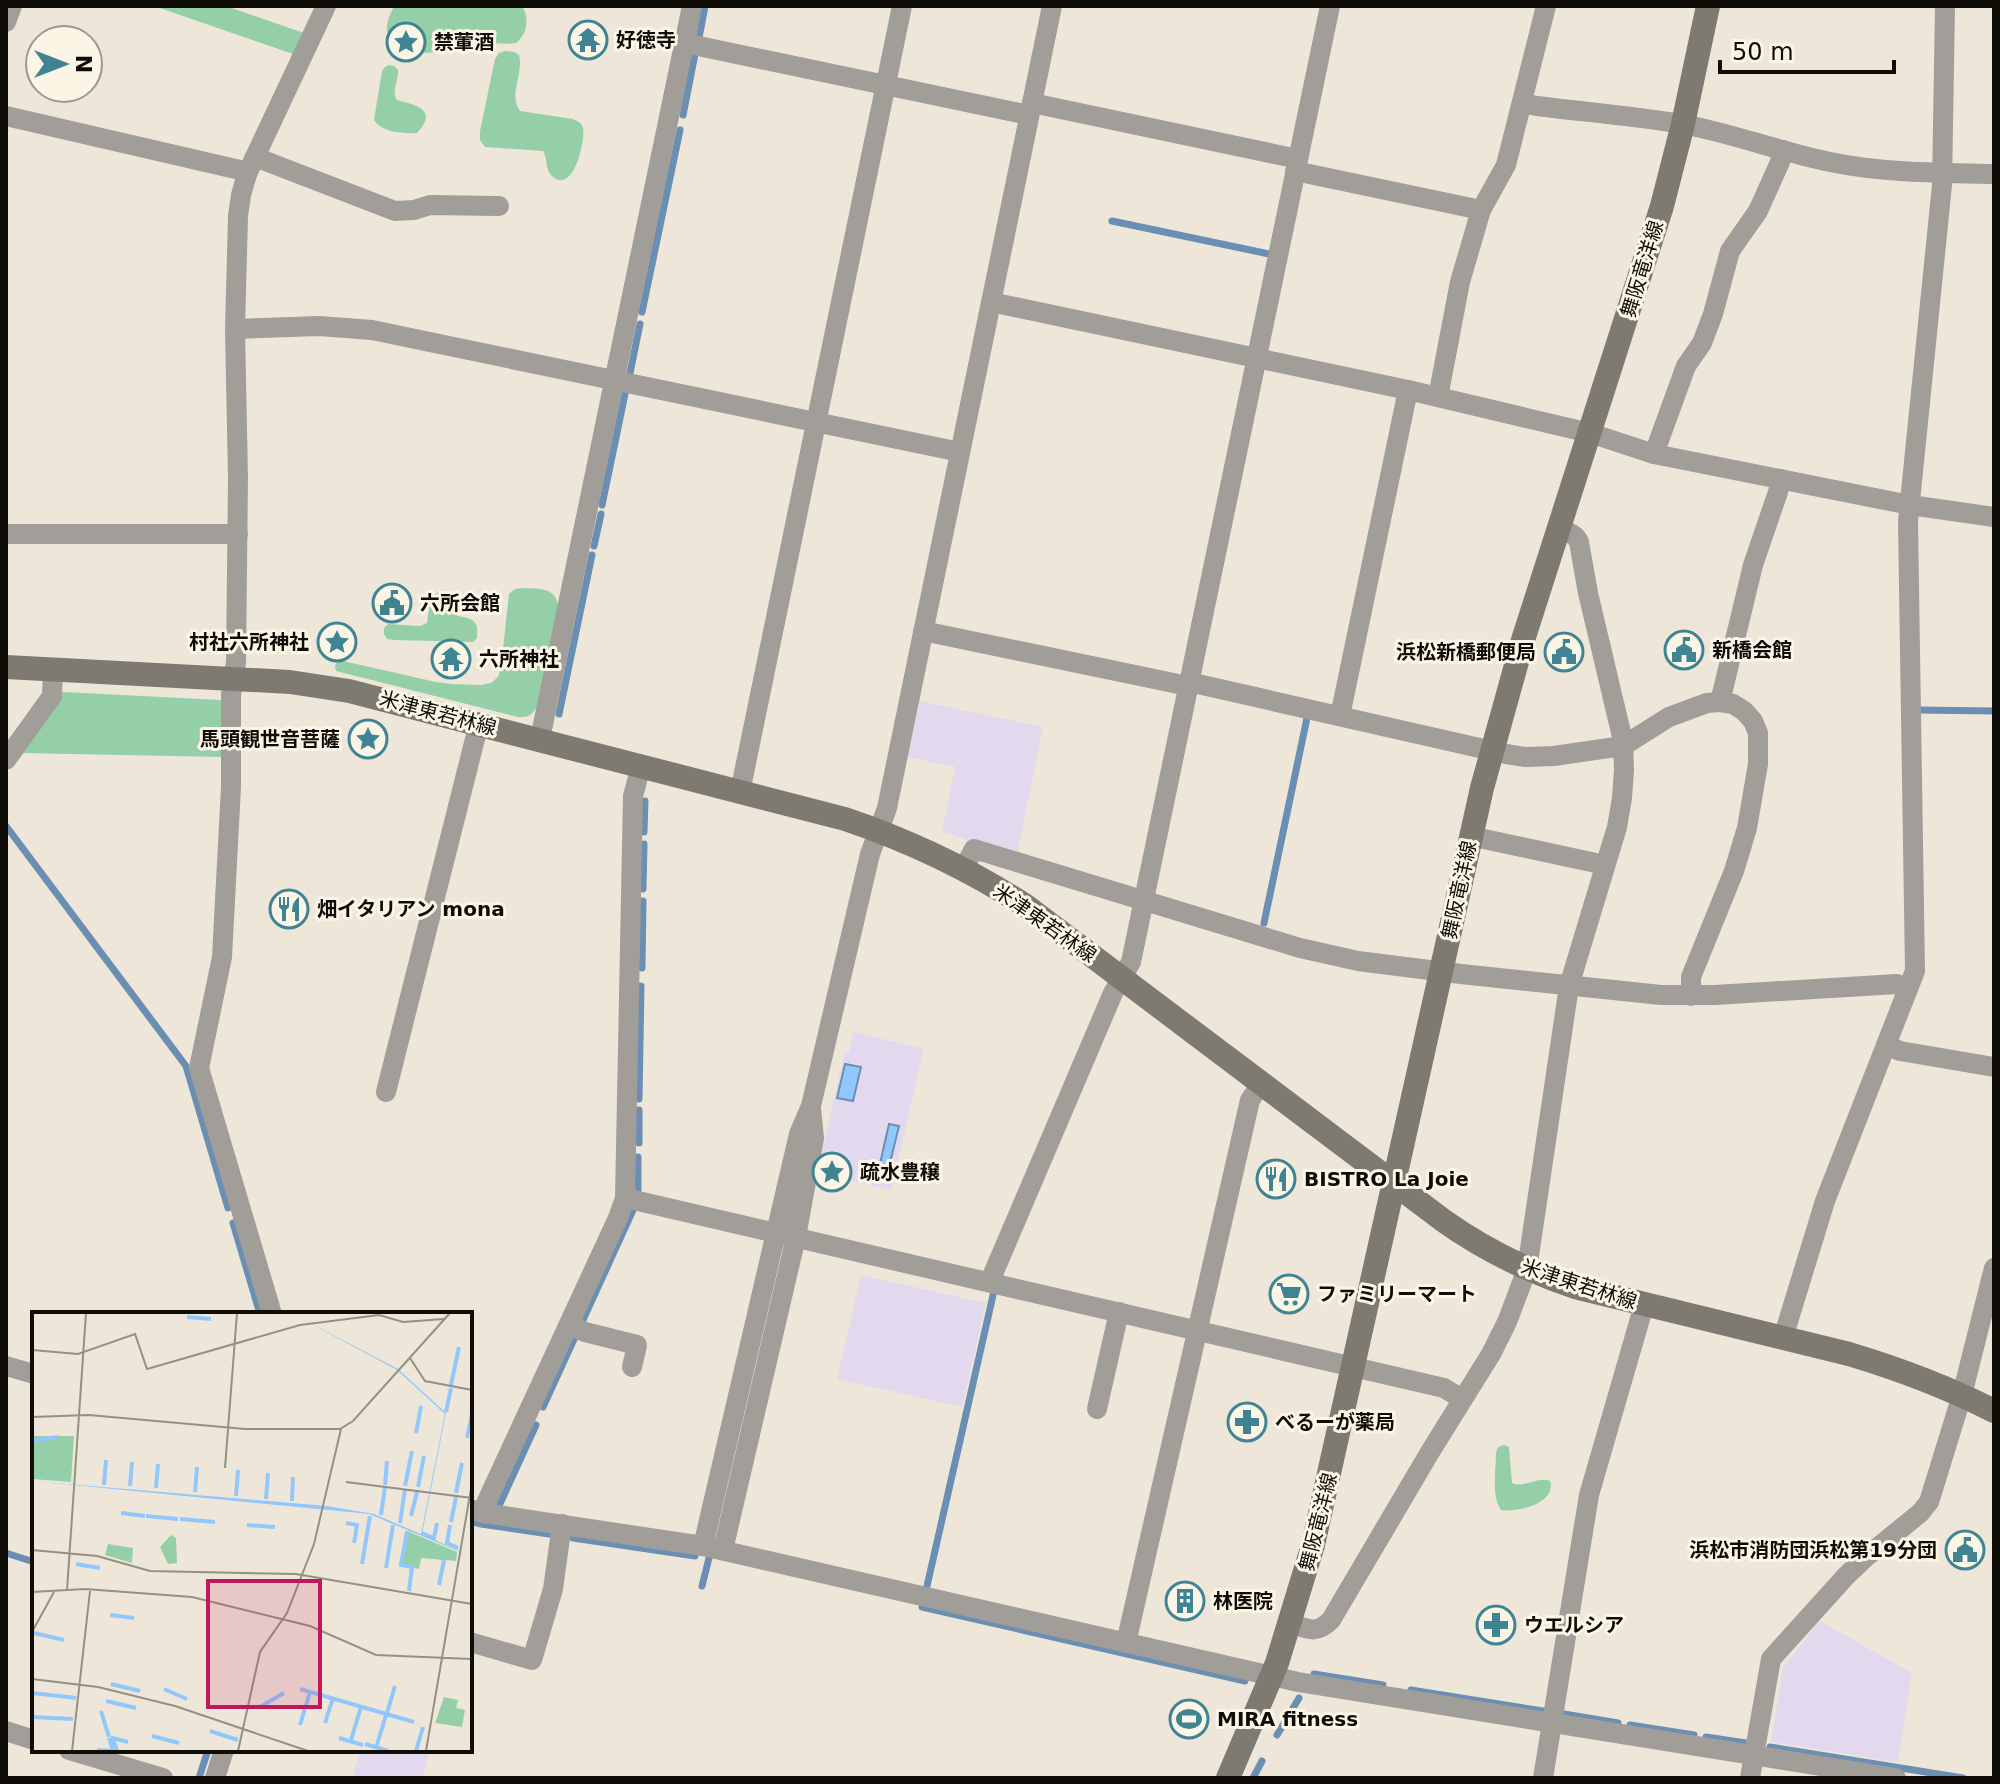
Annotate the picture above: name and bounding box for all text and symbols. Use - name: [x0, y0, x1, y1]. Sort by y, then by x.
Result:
- temple icon: 好徳寺: [567, 19, 609, 61]
- place icon: 禁葷酒: [385, 21, 427, 63]
- north arrow: [24, 24, 104, 104]
- scale bar: [1720, 24, 1894, 74]
- place label: 好徳寺: [616, 28, 676, 52]
- place label: 禁葷酒: [434, 30, 494, 54]
- text: 50 m: [1732, 38, 1794, 66]
- text: N: [71, 55, 96, 73]
- street label: 舞阪竜洋線: [1616, 218, 1668, 320]
- public building icon: 六所会館: [371, 582, 413, 624]
- place label: 六所会館: [420, 591, 500, 615]
- place icon: 村社六所神社: [316, 621, 358, 663]
- public building icon: 新橋会館: [1663, 629, 1705, 671]
- place label: 村社六所神社: [189, 630, 309, 654]
- public building icon: 浜松新橋郵便局: [1543, 631, 1585, 673]
- temple icon: 六所神社: [430, 638, 472, 680]
- place label: 新橋会館: [1712, 638, 1792, 662]
- place label: 浜松新橋郵便局: [1396, 640, 1536, 664]
- place label: 六所神社: [479, 647, 559, 671]
- street label: 米津東若林線: [377, 686, 499, 740]
- place icon: 馬頭観世音菩薩: [347, 718, 389, 760]
- place label: 馬頭観世音菩薩: [200, 727, 340, 751]
- street label: 舞阪竜洋線: [1437, 839, 1481, 941]
- street label: 米津東若林線: [989, 879, 1101, 967]
- restaurant icon: 畑イタリアン mona: [268, 888, 310, 930]
- place label: 畑イタリアン mona: [317, 897, 505, 921]
- place icon: 疏水豊穣: [811, 1151, 853, 1193]
- restaurant icon: BISTRO La Joie: [1255, 1158, 1297, 1200]
- place label: 疏水豊穣: [860, 1160, 940, 1184]
- place label: BISTRO La Joie: [1304, 1167, 1469, 1191]
- street label: 米津東若林線: [1518, 1254, 1640, 1314]
- supermarket icon: ファミリーマート: [1268, 1273, 1310, 1315]
- place label: ファミリーマート: [1317, 1282, 1477, 1306]
- inset map: [32, 1312, 472, 1752]
- pharmacy icon: べるーが薬局: [1226, 1401, 1268, 1443]
- place label: べるーが薬局: [1275, 1410, 1395, 1434]
- street label: 舞阪竜洋線: [1294, 1471, 1342, 1573]
- public building icon: 浜松市消防団浜松第19分団: [1944, 1529, 1986, 1571]
- place label: 浜松市消防団浜松第19分団: [1689, 1538, 1937, 1562]
- building icon: 林医院: [1164, 1580, 1206, 1622]
- place label: 林医院: [1213, 1589, 1273, 1613]
- pharmacy icon: ウエルシア: [1475, 1604, 1517, 1646]
- place label: ウエルシア: [1524, 1613, 1624, 1637]
- sports icon: MIRA fitness: [1168, 1698, 1210, 1740]
- place label: MIRA fitness: [1217, 1707, 1358, 1731]

